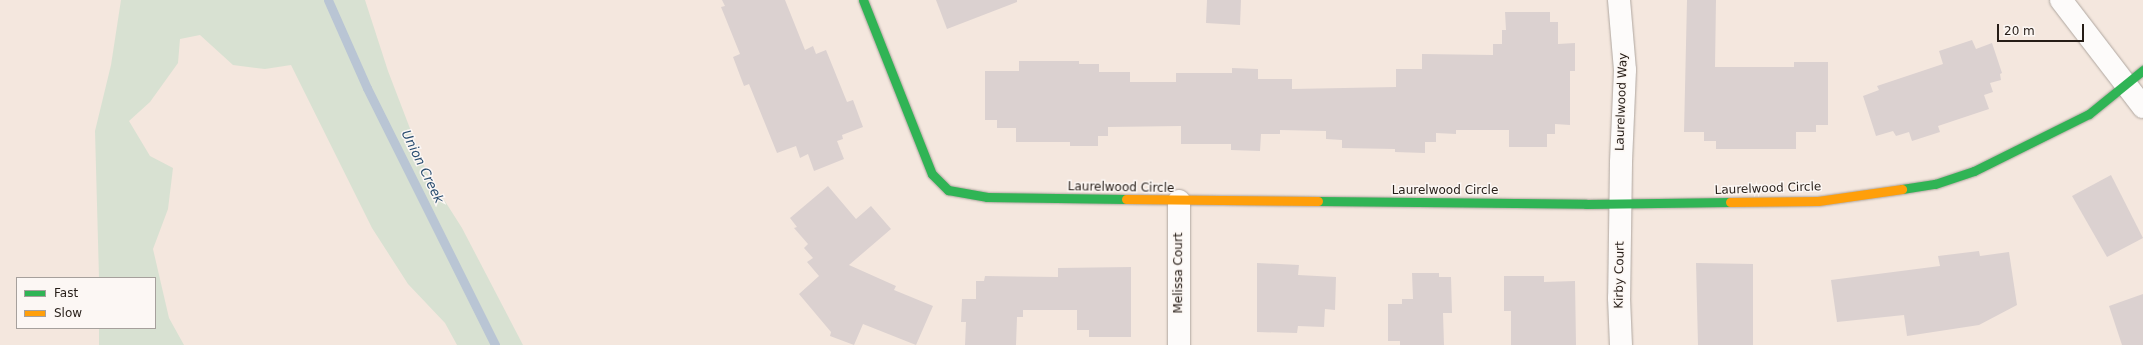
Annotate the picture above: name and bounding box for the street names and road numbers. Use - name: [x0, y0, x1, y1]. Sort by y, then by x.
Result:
- street label: Laurelwood Way: [1613, 53, 1631, 151]
- street label: Laurelwood Circle: [1068, 180, 1174, 196]
- street label: Laurelwood Circle: [1714, 180, 1822, 198]
- street label: Laurelwood Circle: [1392, 184, 1498, 198]
- street label: Melissa Court: [1172, 232, 1186, 314]
- street label: Kirby Court: [1612, 241, 1628, 309]

